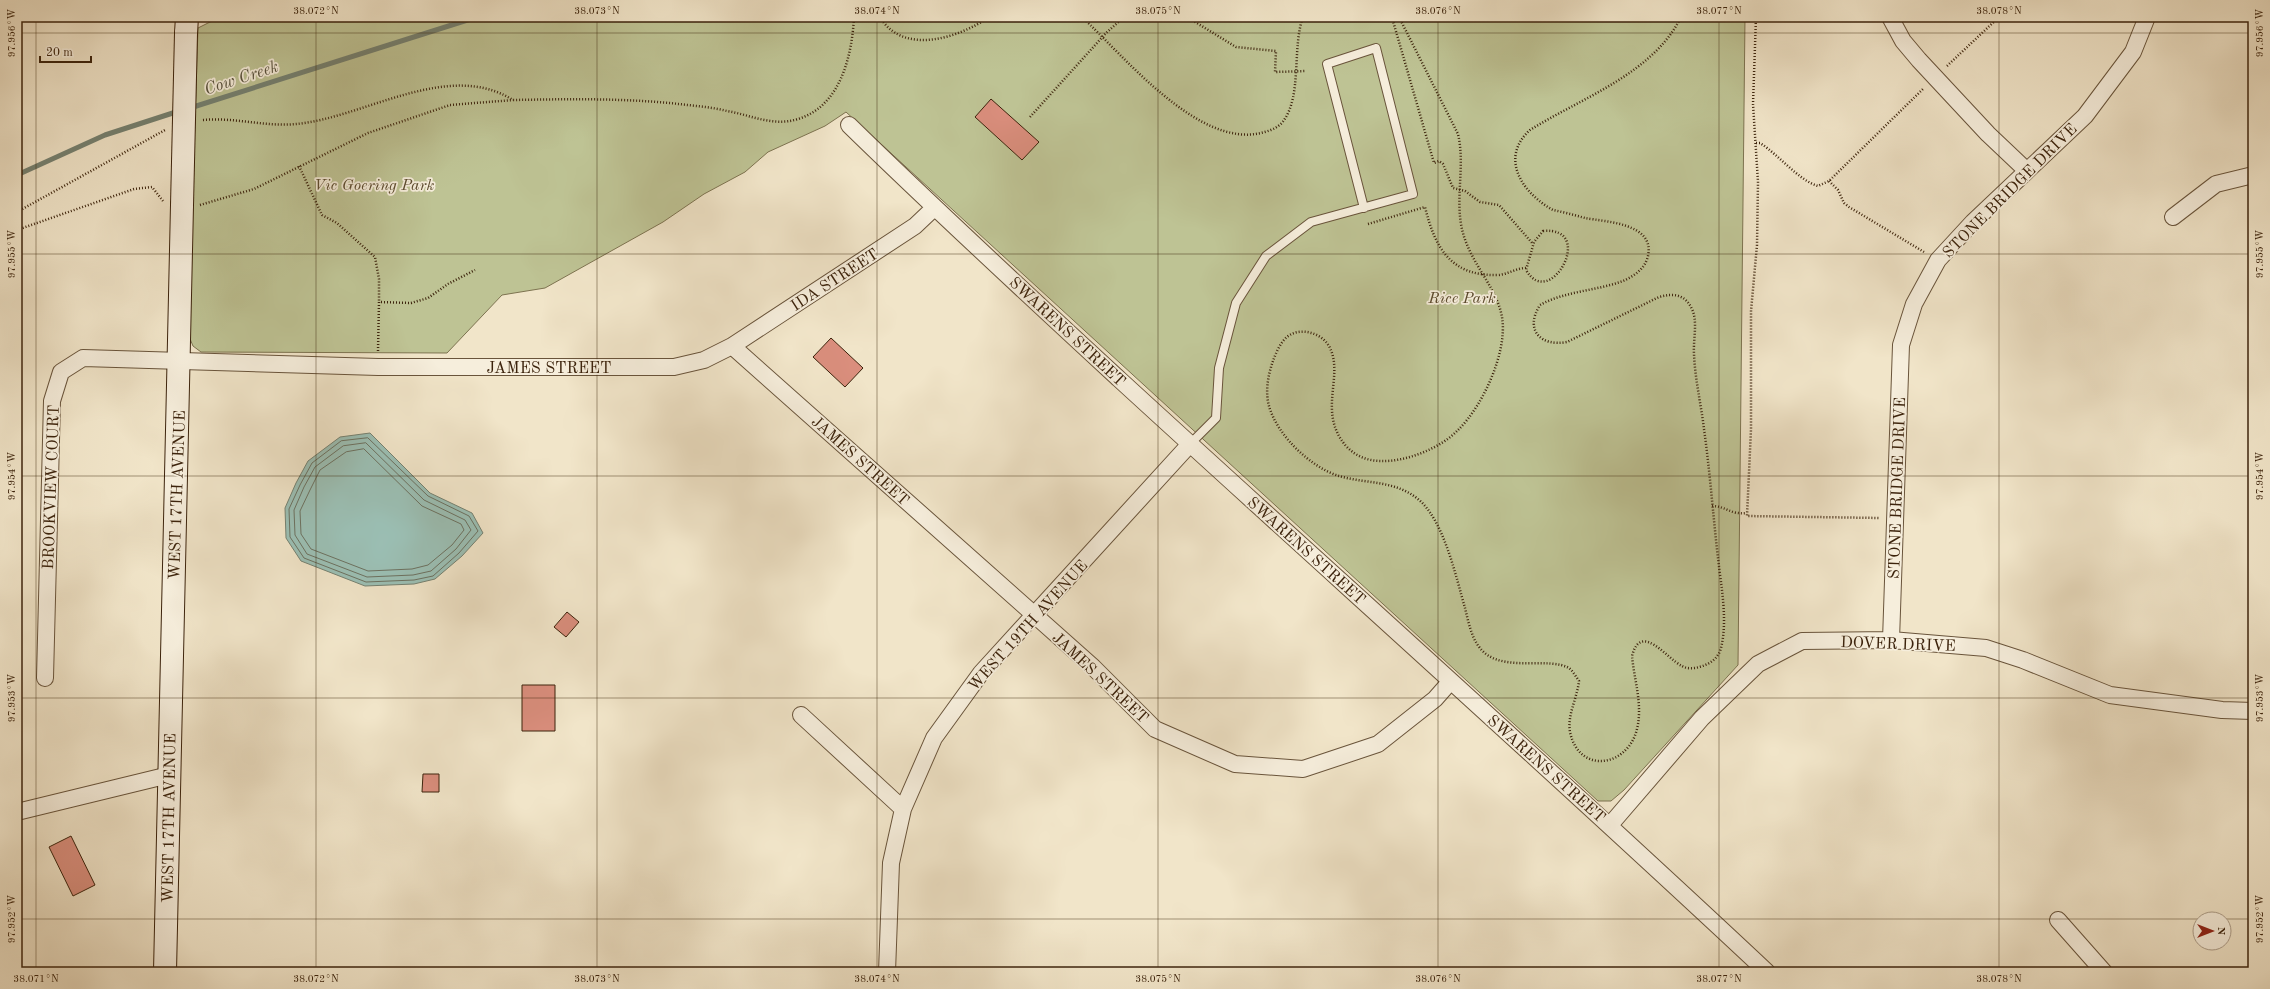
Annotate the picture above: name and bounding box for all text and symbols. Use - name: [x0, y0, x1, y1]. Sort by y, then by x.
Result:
- text: 38.072°N: [293, 6, 339, 16]
- text: 38.073°N: [574, 6, 620, 16]
- text: 38.074°N: [854, 6, 900, 16]
- text: 38.075°N: [1135, 6, 1181, 16]
- text: 38.076°N: [1415, 6, 1461, 16]
- text: 38.077°N: [1696, 6, 1742, 16]
- text: 38.078°N: [1976, 6, 2022, 16]
- text: 97.956°W: [7, 9, 17, 57]
- text: 97.956°W: [2255, 9, 2265, 57]
- scale bar: [40, 38, 91, 64]
- text: 20 m: [46, 47, 73, 59]
- water label: Cow Creek: [202, 58, 281, 98]
- street label: STONE BRIDGE DRIVE: [1940, 121, 2081, 262]
- park label: Vic Goering Park: [314, 178, 434, 194]
- text: 97.955°W: [7, 230, 17, 278]
- text: 97.955°W: [2255, 230, 2265, 278]
- street label: IDA STREET: [788, 247, 882, 315]
- street label: SWARENS STREET: [1005, 275, 1128, 390]
- park label: Rice Park: [1427, 291, 1496, 307]
- street label: JAMES STREET: [487, 361, 612, 377]
- street label: STONE BRIDGE DRIVE: [1887, 397, 1909, 579]
- street label: BROOKVIEW COURT: [41, 404, 63, 570]
- street label: WEST 17TH AVENUE: [167, 410, 189, 580]
- street label: JAMES STREET: [808, 414, 911, 509]
- text: 97.954°W: [7, 452, 17, 500]
- text: 97.954°W: [2255, 452, 2265, 500]
- street label: SWARENS STREET: [1244, 495, 1368, 608]
- street label: WEST 19TH AVENUE: [966, 558, 1091, 695]
- street label: JAMES STREET: [1048, 630, 1151, 727]
- street label: DOVER DRIVE: [1840, 635, 1956, 655]
- text: 97.953°W: [7, 674, 17, 722]
- text: 97.953°W: [2255, 674, 2265, 722]
- street label: SWARENS STREET: [1484, 713, 1608, 826]
- street label: WEST 17TH AVENUE: [161, 733, 179, 903]
- text: 97.952°W: [7, 895, 17, 943]
- text: 97.952°W: [2255, 895, 2265, 943]
- north arrow: [2192, 911, 2232, 951]
- text: N: [2215, 927, 2226, 936]
- text: 38.071°N: [13, 974, 59, 984]
- text: 38.072°N: [293, 974, 339, 984]
- text: 38.073°N: [574, 974, 620, 984]
- text: 38.074°N: [854, 974, 900, 984]
- text: 38.075°N: [1135, 974, 1181, 984]
- text: 38.076°N: [1415, 974, 1461, 984]
- text: 38.077°N: [1696, 974, 1742, 984]
- text: 38.078°N: [1976, 974, 2022, 984]

